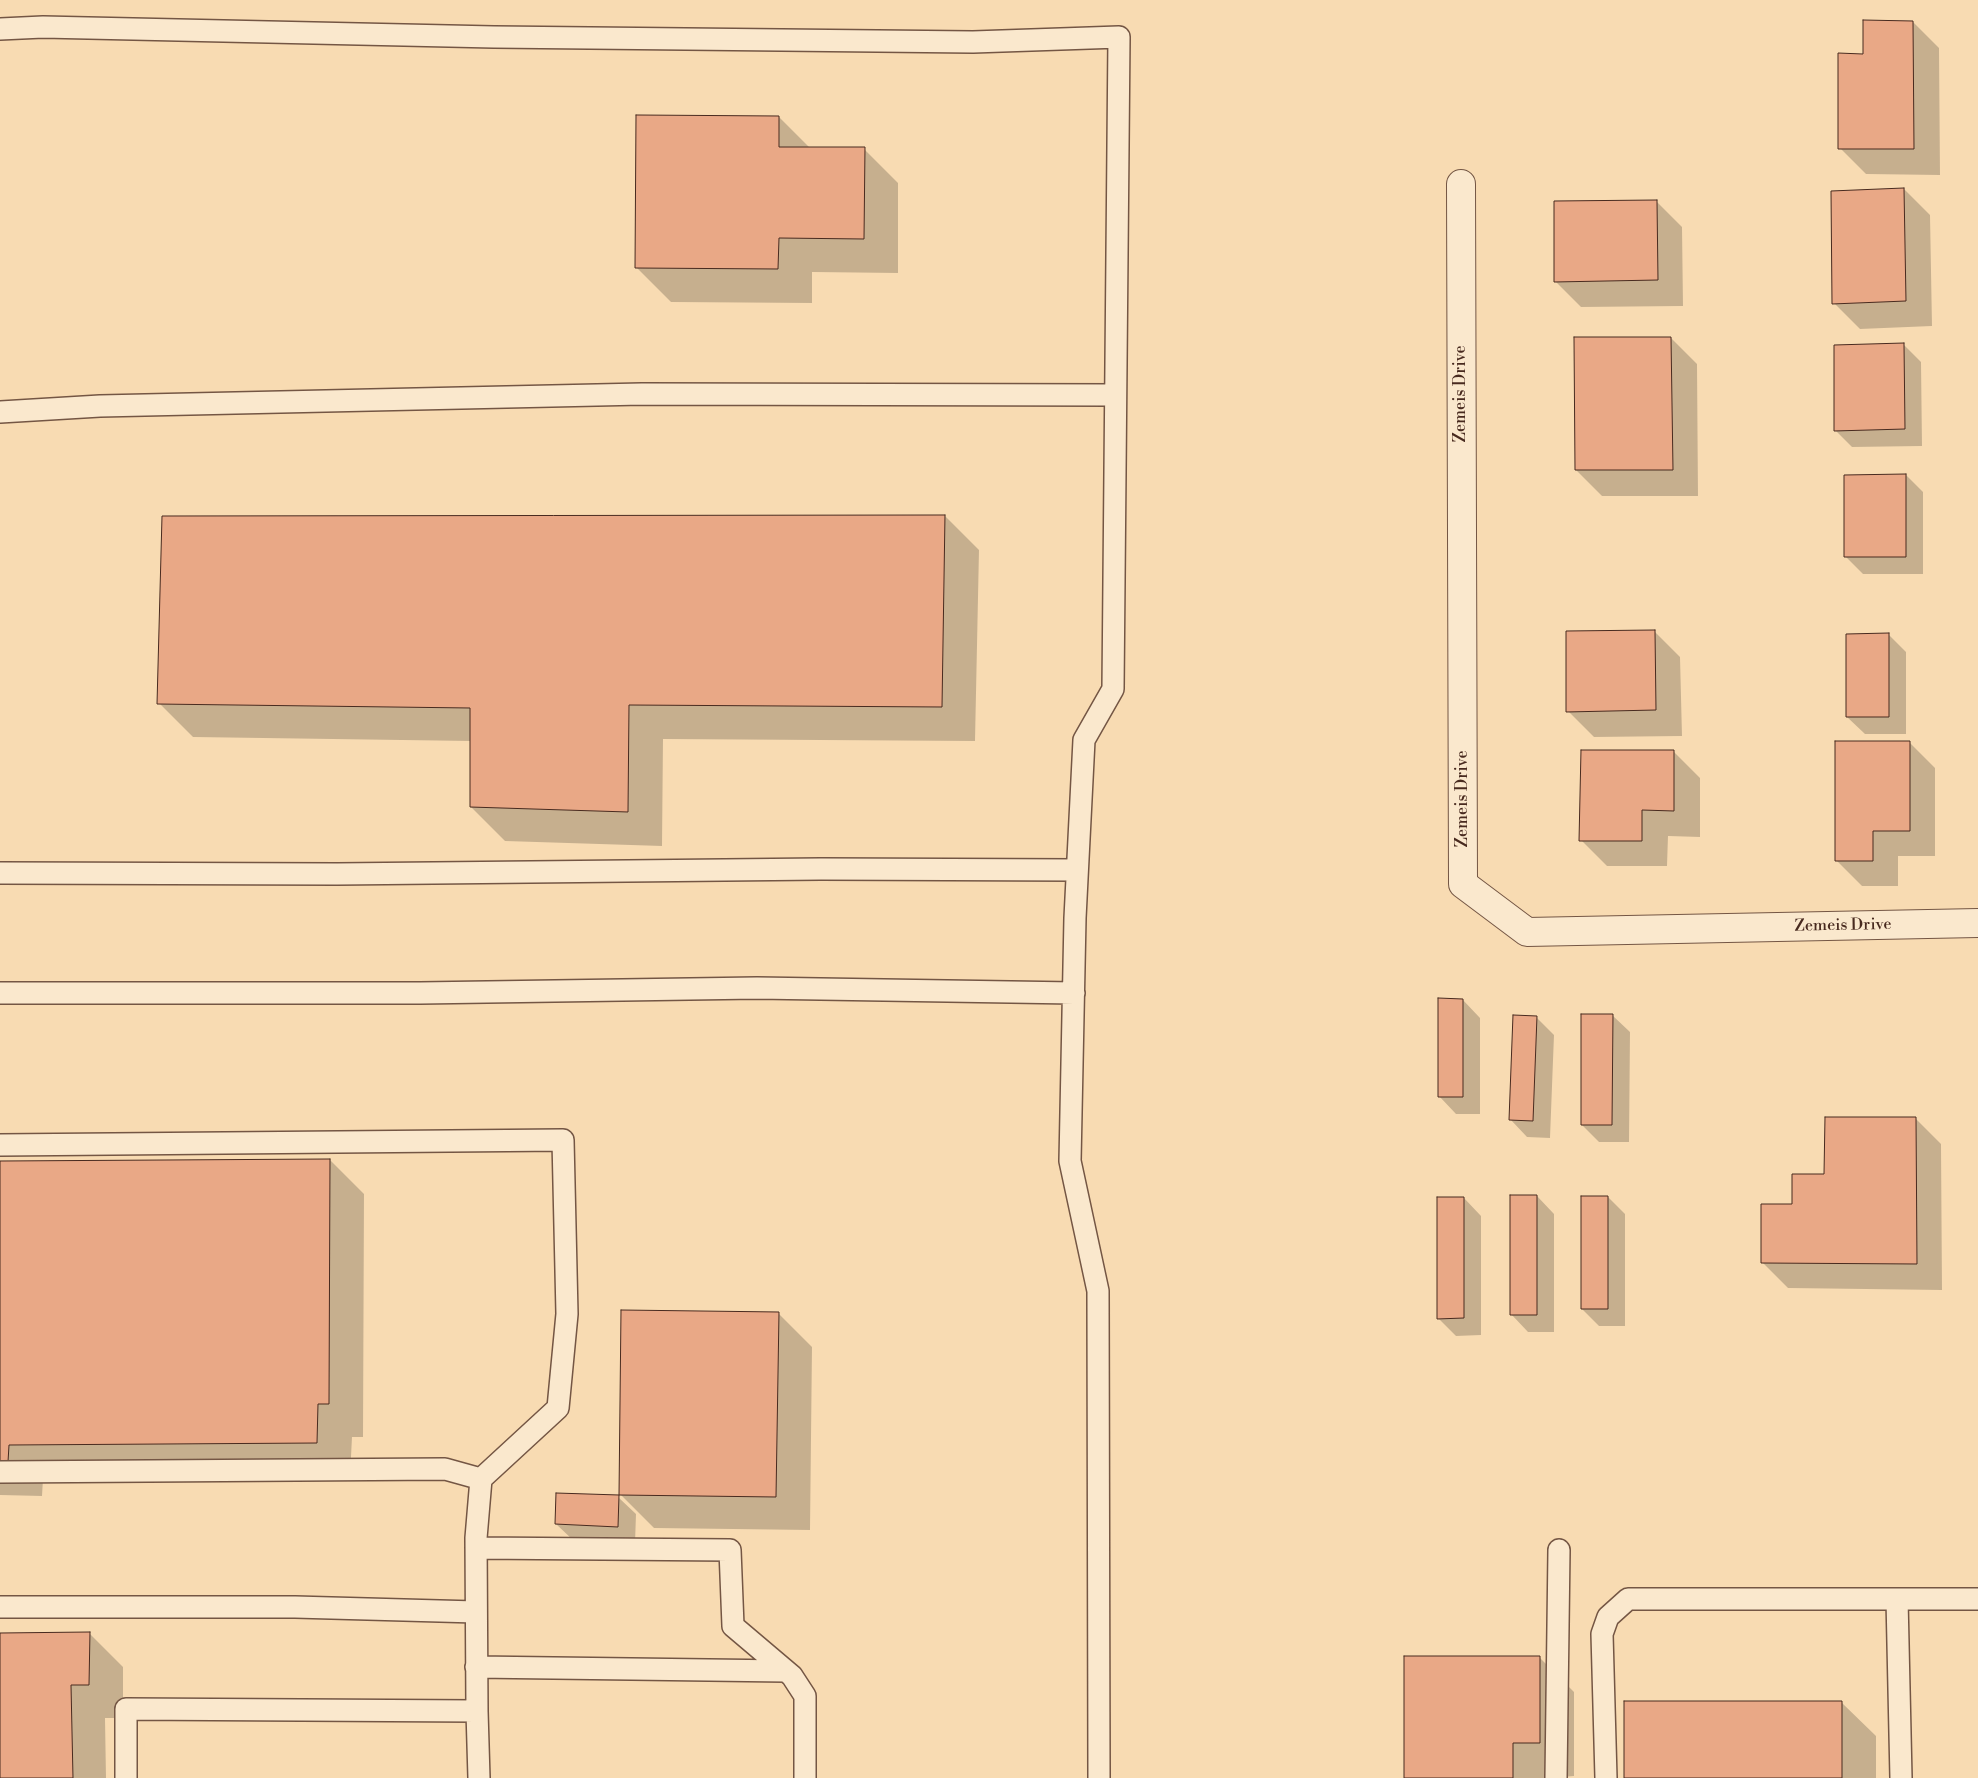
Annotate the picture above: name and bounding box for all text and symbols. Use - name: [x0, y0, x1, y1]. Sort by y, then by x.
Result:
- street label: Zemeis Drive: [1451, 346, 1471, 442]
- street label: Zemeis Drive: [1453, 751, 1473, 847]
- street label: Zemeis Drive: [1794, 916, 1892, 936]

